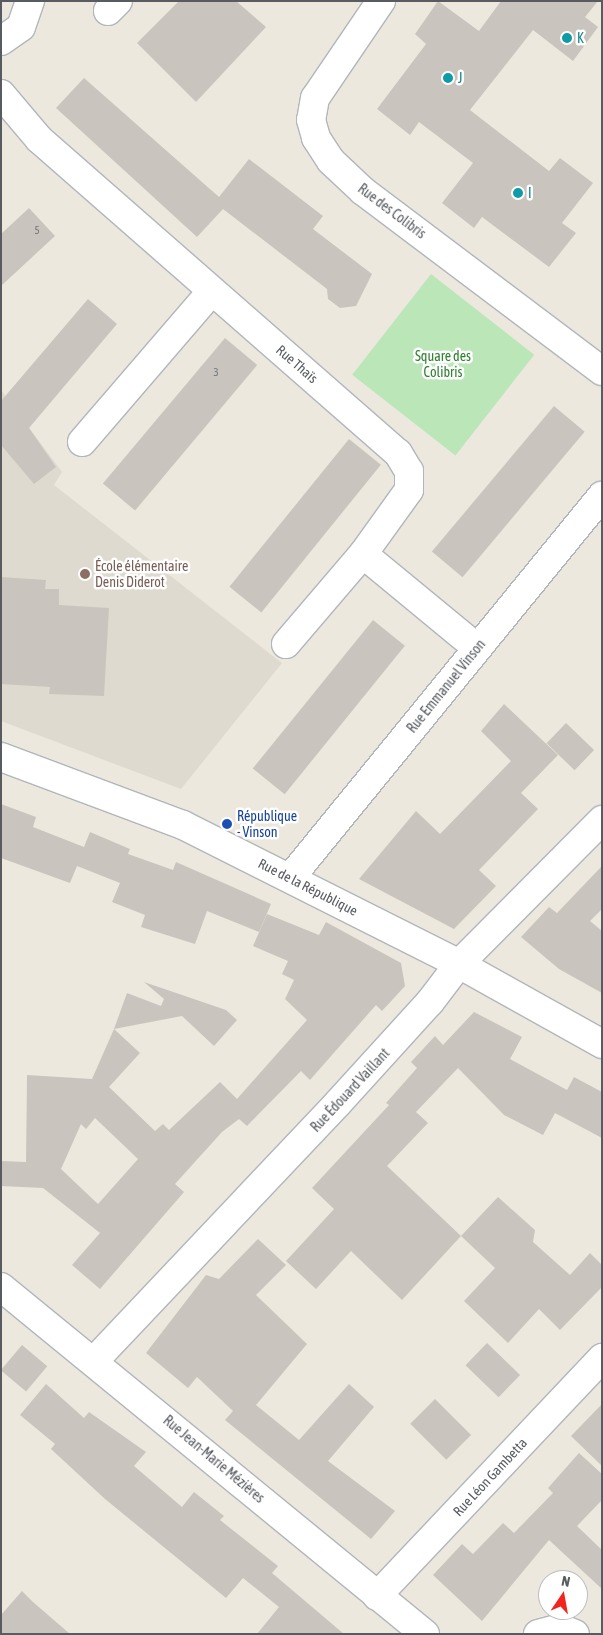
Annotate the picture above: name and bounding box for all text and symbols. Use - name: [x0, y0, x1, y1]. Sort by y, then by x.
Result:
- place label: K: [577, 30, 584, 46]
- marker: K: [561, 32, 573, 44]
- place label: J: [458, 70, 462, 86]
- marker: J: [442, 72, 454, 84]
- street label: Rue des Colibris: [355, 180, 429, 242]
- place label: I: [528, 185, 532, 201]
- marker: I: [512, 187, 524, 199]
- house number: 5: [34, 223, 40, 237]
- street label: Rue Thaïs: [273, 341, 321, 387]
- park label: Square des Colibris: [415, 348, 471, 381]
- house number: 3: [213, 365, 219, 379]
- place label: École élémentaire Denis Diderot: [95, 558, 188, 590]
- marker: École élémentaire Denis Diderot: [79, 568, 91, 580]
- street label: Rue Emmanuel Vinson: [403, 636, 489, 736]
- place label: République - Vinson: [237, 808, 297, 840]
- marker: République - Vinson: [221, 818, 233, 830]
- street label: Rue de la République: [256, 855, 360, 919]
- street label: Rue Édouard Vaillant: [307, 1045, 393, 1135]
- street label: Rue Jean-Marie Mézières: [160, 1412, 268, 1506]
- street label: Rue Léon Gambetta: [450, 1434, 530, 1520]
- north arrow: [538, 1570, 588, 1620]
- text: N: [560, 1573, 572, 1590]

